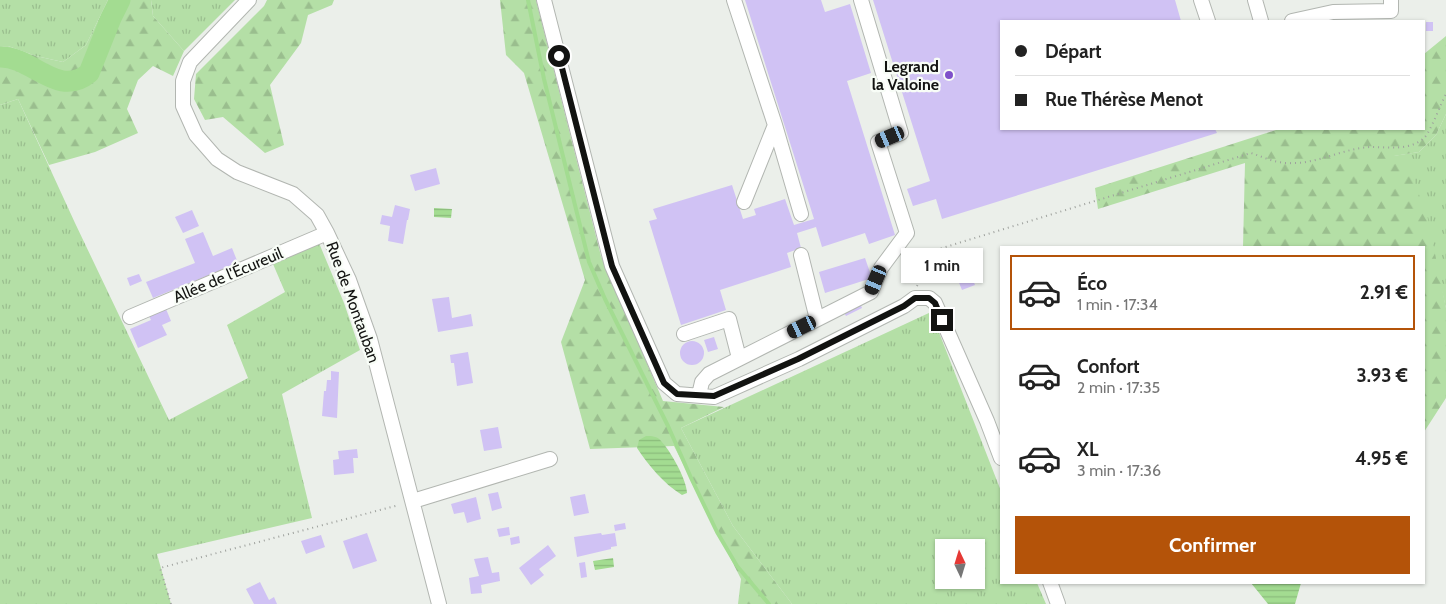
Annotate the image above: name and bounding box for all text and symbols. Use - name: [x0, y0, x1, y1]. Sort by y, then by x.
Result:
- text: Départ: [1045, 40, 1102, 63]
- route start: [548, 45, 570, 67]
- place label: Legrand la Valoine: [872, 57, 939, 94]
- marker: Legrand la Valoine: [943, 69, 955, 81]
- text: Rue Thérèse Menot: [1045, 88, 1203, 111]
- car: [873, 124, 906, 150]
- street label: Rue de Montauban: [322, 239, 384, 365]
- street label: Allée de l'Écureuil: [170, 243, 286, 307]
- callout: 1 min: [901, 248, 983, 282]
- text: 1 min: [924, 256, 960, 275]
- car: [863, 263, 888, 297]
- icon: car: [1017, 270, 1062, 315]
- text: Éco: [1077, 272, 1107, 295]
- text: 2.91 €: [1360, 281, 1408, 304]
- text: 1 min · 17:34: [1077, 295, 1158, 314]
- route end: [931, 309, 953, 331]
- car: [785, 314, 818, 340]
- icon: car: [1017, 353, 1062, 398]
- text: Confort: [1077, 355, 1140, 378]
- text: 3.93 €: [1356, 364, 1408, 387]
- text: 2 min · 17:35: [1077, 378, 1160, 397]
- icon: car: [1017, 436, 1062, 481]
- text: XL: [1077, 438, 1098, 461]
- text: 4.95 €: [1355, 447, 1408, 470]
- text: 3 min · 17:36: [1077, 461, 1161, 480]
- button: Confirmer: [1015, 516, 1410, 574]
- north arrow: [935, 539, 985, 589]
- map controls: [935, 539, 985, 589]

